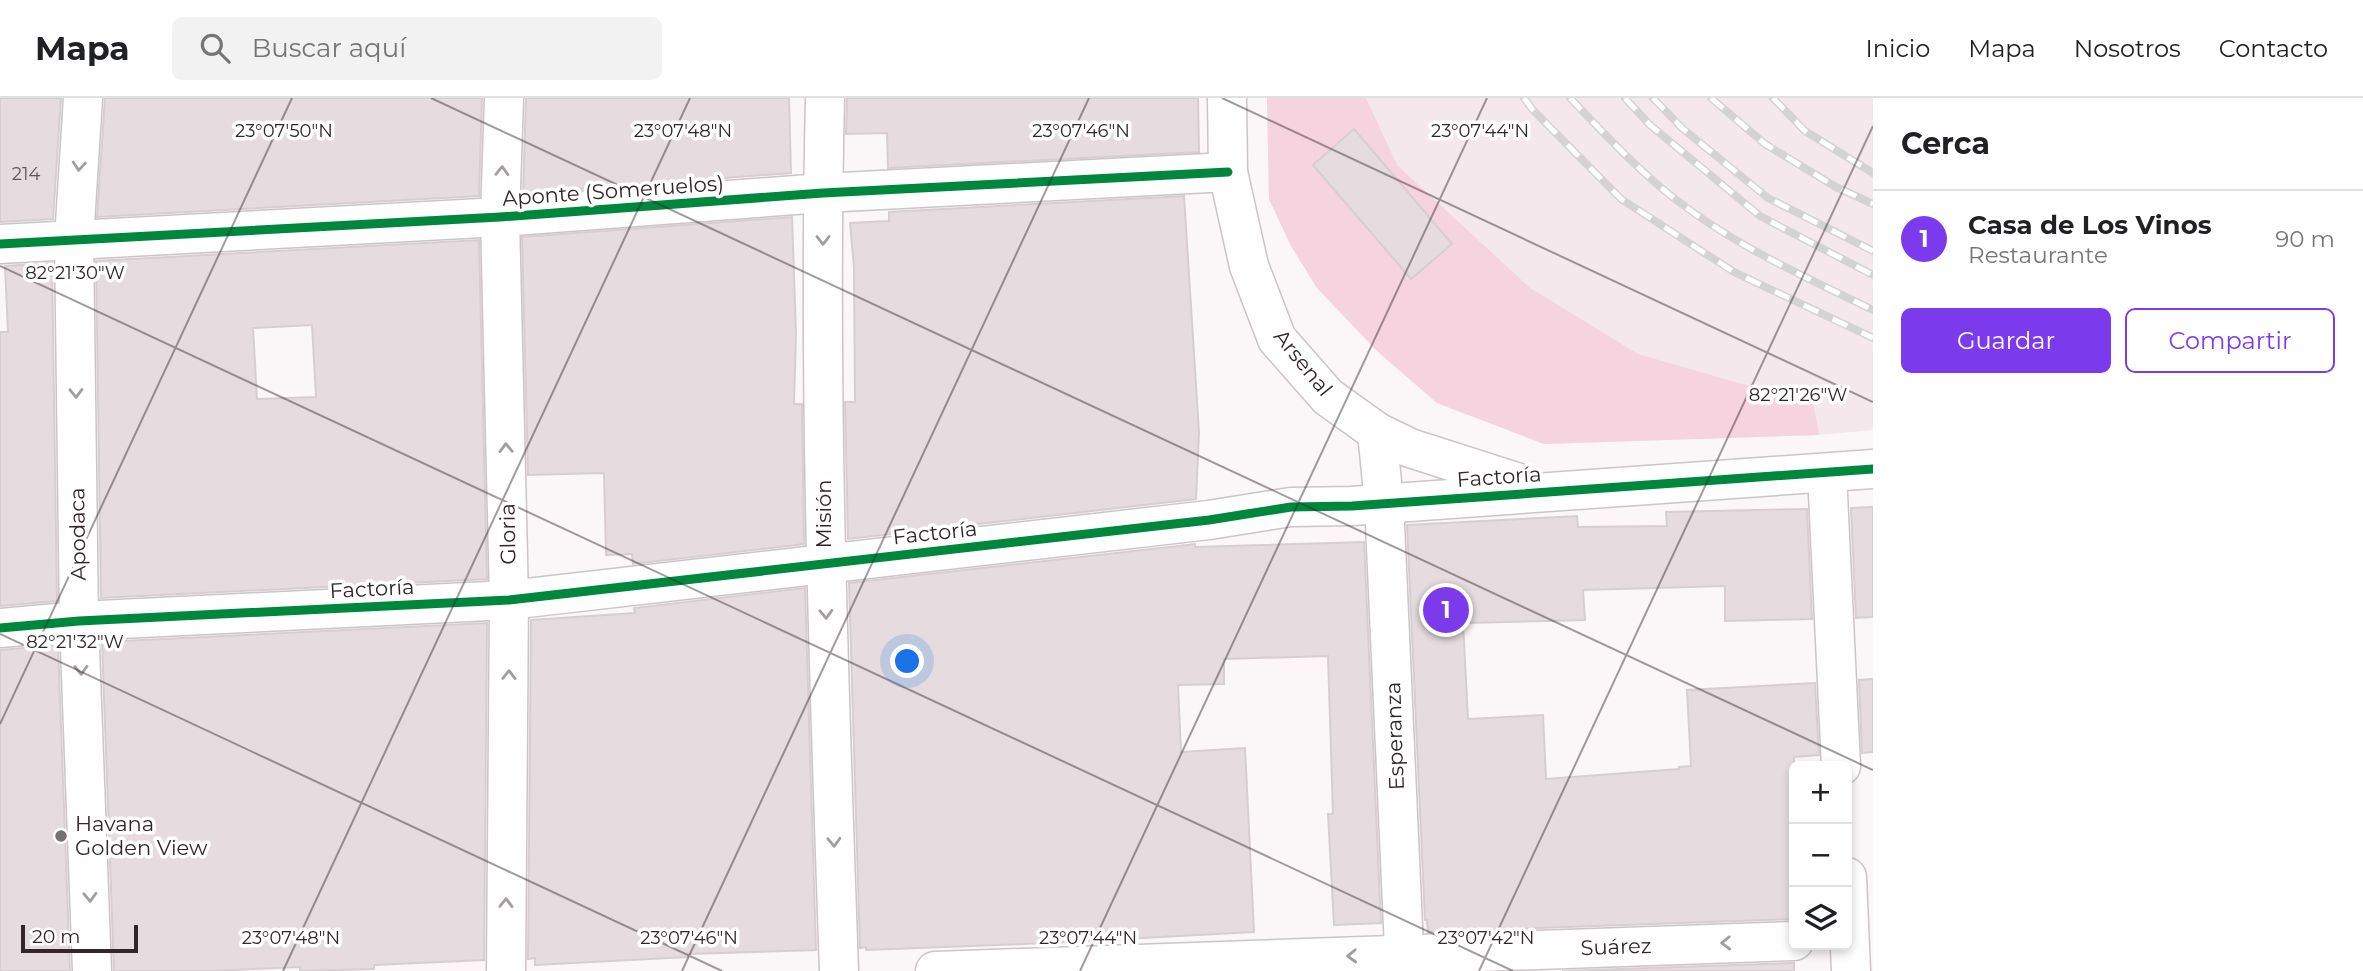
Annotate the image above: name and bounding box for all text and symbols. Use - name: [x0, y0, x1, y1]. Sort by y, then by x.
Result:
- search box: [172, 17, 662, 80]
- text: Mapa: [35, 28, 130, 68]
- icon: search: [196, 29, 234, 67]
- text: Buscar aquí: [252, 32, 406, 64]
- text: Inicio: [1865, 34, 1930, 63]
- text: Mapa: [1968, 34, 2036, 63]
- text: Nosotros: [2074, 34, 2181, 63]
- text: Contacto: [2219, 34, 2328, 63]
- text: 23°07'50"N: [235, 120, 333, 142]
- text: 23°07'48"N: [634, 120, 732, 142]
- text: 23°07'46"N: [1032, 120, 1130, 142]
- text: 23°07'44"N: [1431, 120, 1529, 142]
- text: Cerca: [1901, 125, 1990, 162]
- one-way arrow: [71, 161, 86, 172]
- house number: 214: [12, 163, 40, 185]
- one-way arrow: [494, 166, 509, 177]
- street label: Aponte (Someruelos): [501, 170, 725, 211]
- text: Casa de Los Vinos: [1968, 209, 2212, 241]
- text: 1: [1919, 225, 1929, 253]
- text: 90 m: [2275, 225, 2335, 253]
- one-way arrow: [815, 235, 831, 245]
- text: Restaurante: [1968, 241, 2108, 269]
- text: 82°21'30"W: [25, 262, 125, 284]
- button: Guardar: [1901, 308, 2111, 373]
- button: Compartir: [2125, 308, 2335, 373]
- street label: Arsenal: [1269, 324, 1338, 401]
- text: 82°21'26"W: [1749, 384, 1847, 406]
- one-way arrow: [68, 389, 84, 399]
- one-way arrow: [498, 442, 514, 453]
- street label: Factoría: [1456, 461, 1542, 492]
- street label: Misión: [811, 480, 836, 548]
- street label: Apodaca: [64, 487, 91, 581]
- street label: Gloria: [494, 503, 521, 565]
- street label: Factoría: [891, 516, 978, 549]
- street label: Factoría: [329, 574, 415, 603]
- pin: 1: [1423, 584, 1469, 636]
- one-way arrow: [819, 609, 834, 620]
- text: 82°21'32"W: [26, 631, 124, 653]
- your location: [890, 644, 924, 678]
- one-way arrow: [74, 665, 89, 676]
- one-way arrow: [501, 670, 517, 680]
- street label: Esperanza: [1380, 681, 1409, 791]
- map controls: [1789, 761, 1852, 950]
- button: +: [1789, 761, 1852, 824]
- place label: Havana Golden View: [75, 811, 208, 860]
- button: −: [1789, 824, 1852, 887]
- marker: Havana Golden View: [53, 828, 69, 844]
- one-way arrow: [827, 836, 842, 847]
- button: layers: [1789, 887, 1852, 950]
- one-way arrow: [82, 892, 97, 903]
- one-way arrow: [499, 897, 514, 908]
- scale bar: [21, 922, 138, 954]
- text: 20 m: [32, 925, 80, 948]
- text: 23°07'48"N: [242, 927, 340, 949]
- text: 23°07'46"N: [640, 927, 738, 949]
- text: 23°07'44"N: [1039, 927, 1137, 949]
- text: 23°07'42"N: [1438, 927, 1534, 949]
- street label: Suárez: [1580, 933, 1652, 960]
- one-way arrow: [1720, 936, 1731, 951]
- one-way arrow: [1346, 949, 1357, 964]

